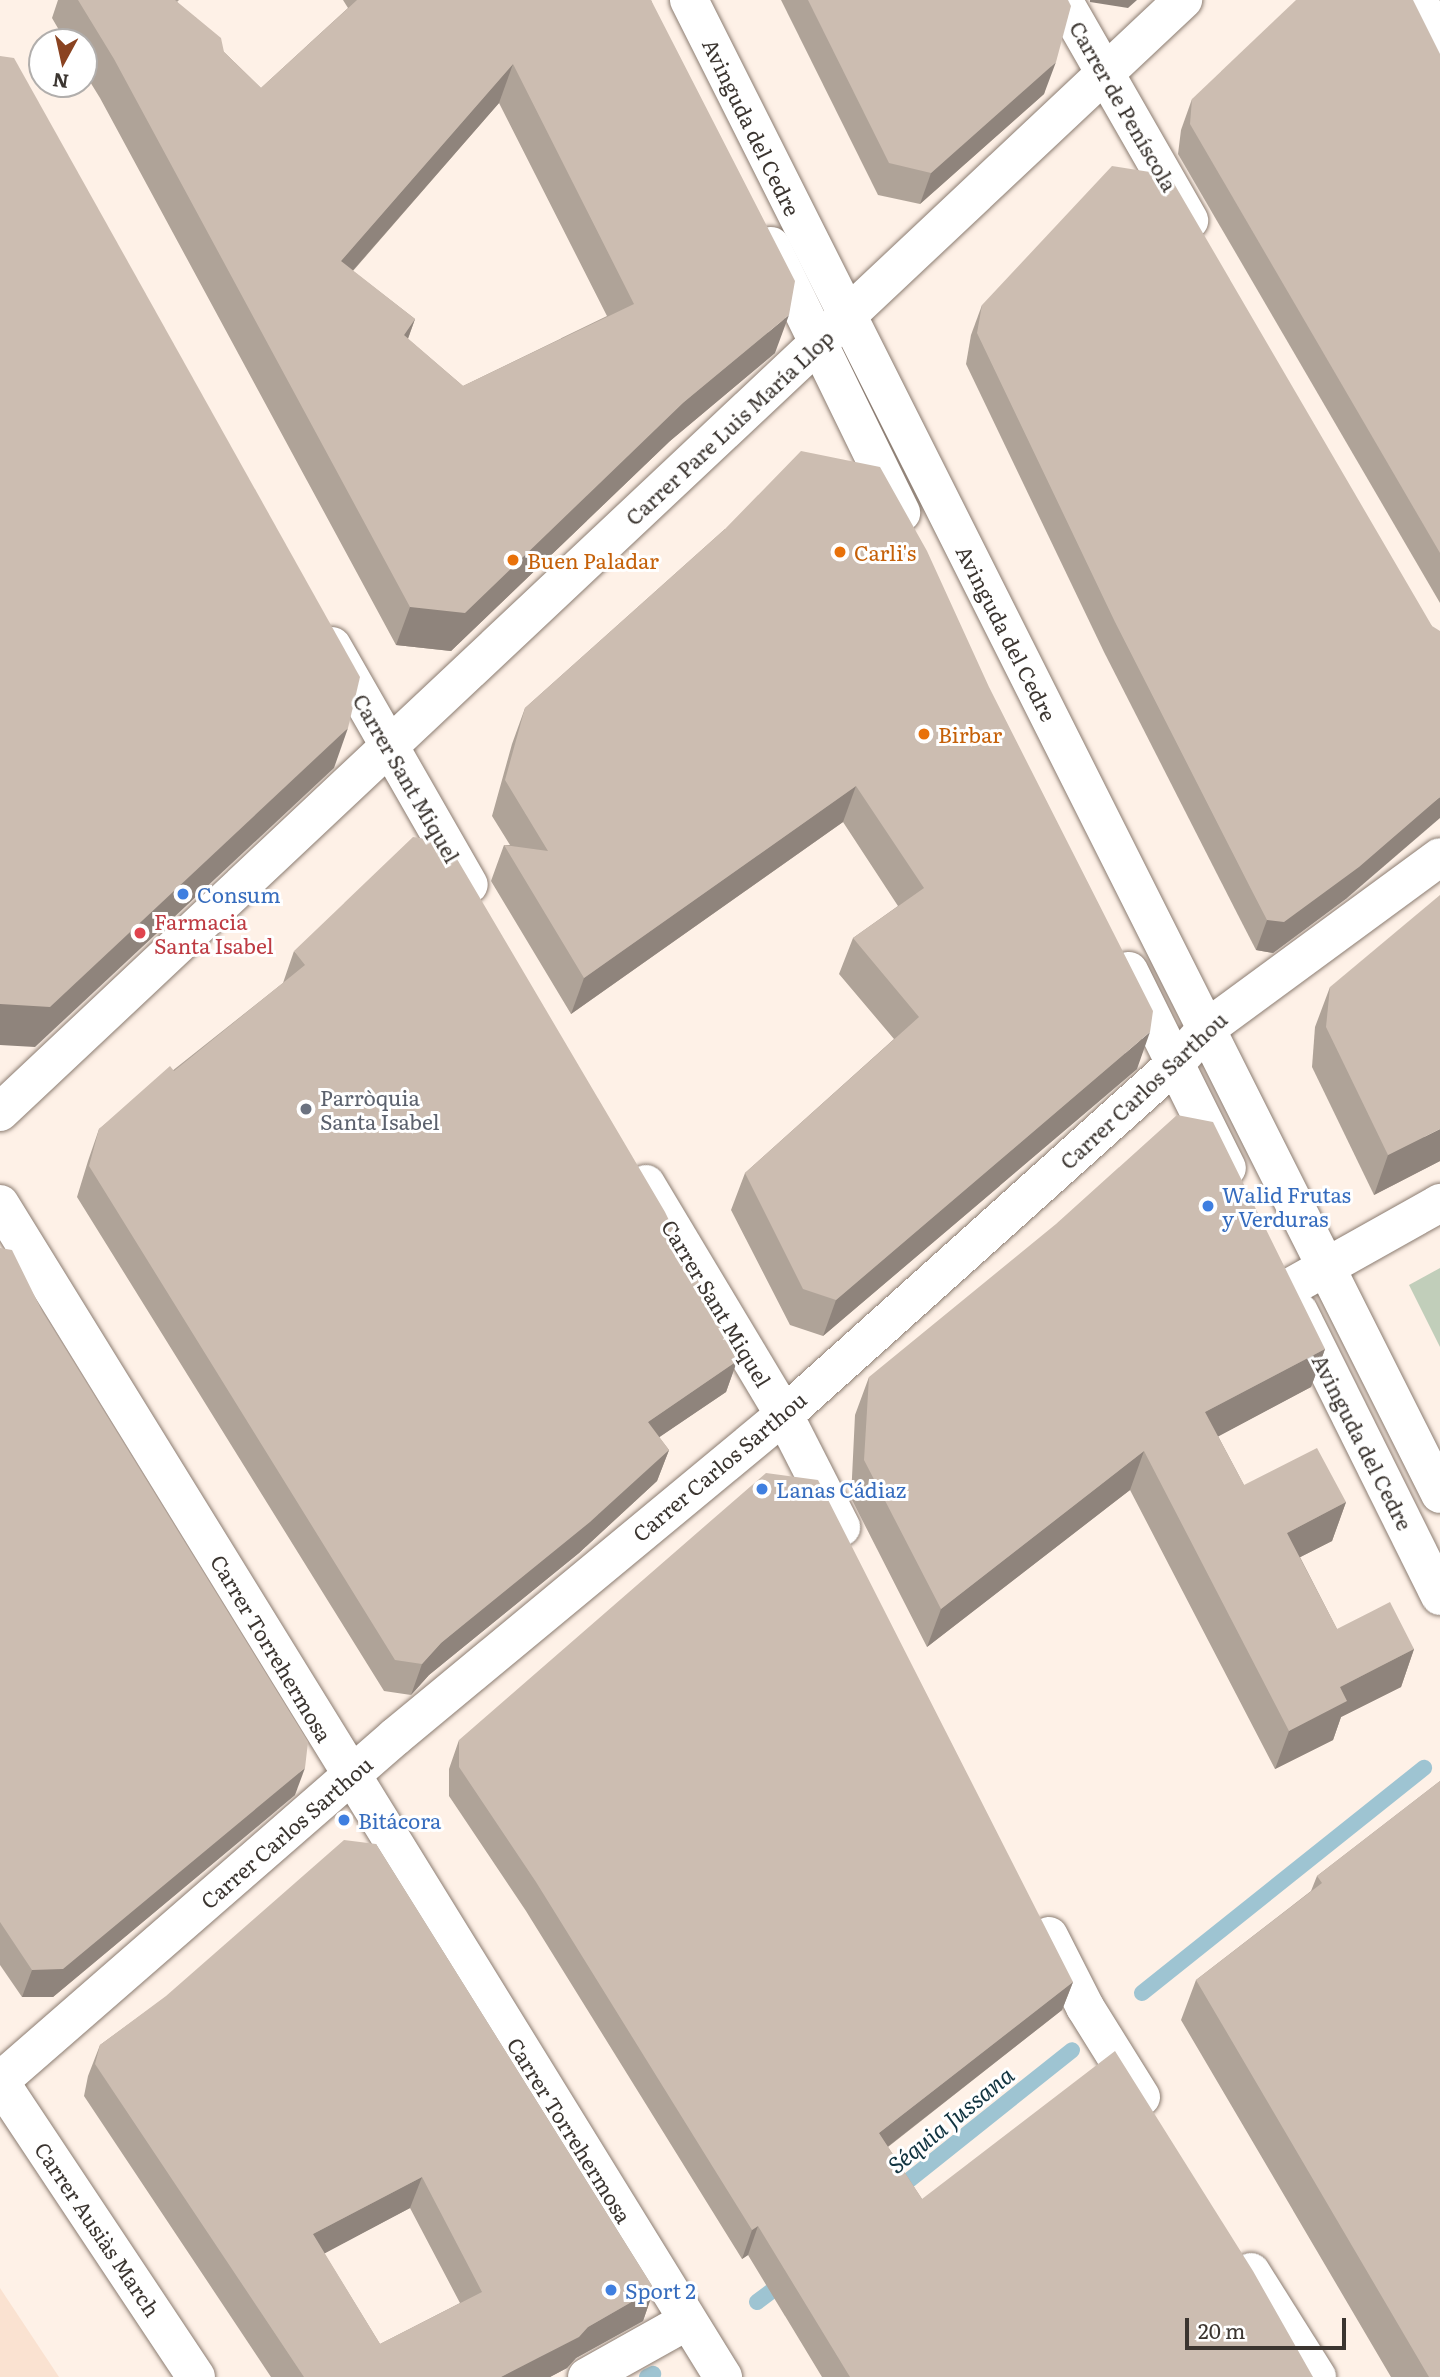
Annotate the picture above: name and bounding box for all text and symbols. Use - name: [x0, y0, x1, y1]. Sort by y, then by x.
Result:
- street label: Carrer de Peníscola: [1065, 16, 1183, 196]
- north arrow: [28, 28, 98, 98]
- street label: Avinguda del Cedre: [698, 34, 806, 220]
- text: N: [51, 67, 70, 97]
- street label: Carrer Pare Luis María Llop: [620, 324, 838, 530]
- place label: Carli's: [854, 539, 916, 565]
- street label: Avinguda del Cedre: [952, 541, 1062, 725]
- marker: Carli's: [832, 544, 848, 560]
- place label: Buen Paladar: [527, 547, 659, 573]
- marker: Buen Paladar: [505, 552, 521, 568]
- street label: Carrer Sant Miquel: [348, 689, 466, 867]
- place label: Birbar: [938, 721, 1002, 747]
- marker: Birbar: [916, 726, 932, 742]
- place label: Consum: [197, 881, 281, 907]
- marker: Consum: [175, 886, 191, 902]
- place label: Farmacia Santa Isabel: [154, 908, 274, 958]
- marker: Farmacia Santa Isabel: [132, 925, 148, 941]
- street label: Carrer Carlos Sarthou: [1054, 1006, 1232, 1174]
- place label: Parròquia Santa Isabel: [320, 1084, 440, 1134]
- marker: Parròquia Santa Isabel: [298, 1101, 314, 1117]
- place label: Walid Frutas y Verduras: [1222, 1181, 1351, 1231]
- marker: Walid Frutas y Verduras: [1200, 1198, 1216, 1214]
- street label: Carrer Sant Miquel: [657, 1215, 777, 1391]
- street label: Avinguda del Cedre: [1308, 1350, 1418, 1534]
- street label: Carrer Carlos Sarthou: [627, 1386, 811, 1546]
- place label: Lanas Cádiaz: [776, 1476, 906, 1502]
- marker: Lanas Cádiaz: [754, 1481, 770, 1497]
- street label: Carrer Torrehermosa: [206, 1550, 338, 1746]
- street label: Carrer Carlos Sarthou: [195, 1751, 377, 1913]
- place label: Bitácora: [358, 1807, 441, 1833]
- marker: Bitácora: [336, 1812, 352, 1828]
- street label: Carrer Torrehermosa: [503, 2033, 637, 2227]
- water label: Séquia Jussana: [882, 2060, 1018, 2178]
- street label: Carrer Ausiàs March: [30, 2137, 166, 2321]
- place label: Sport 2: [625, 2277, 696, 2303]
- marker: Sport 2: [603, 2282, 619, 2298]
- scale bar: [1188, 2304, 1349, 2348]
- text: 20 m: [1198, 2314, 1245, 2345]

